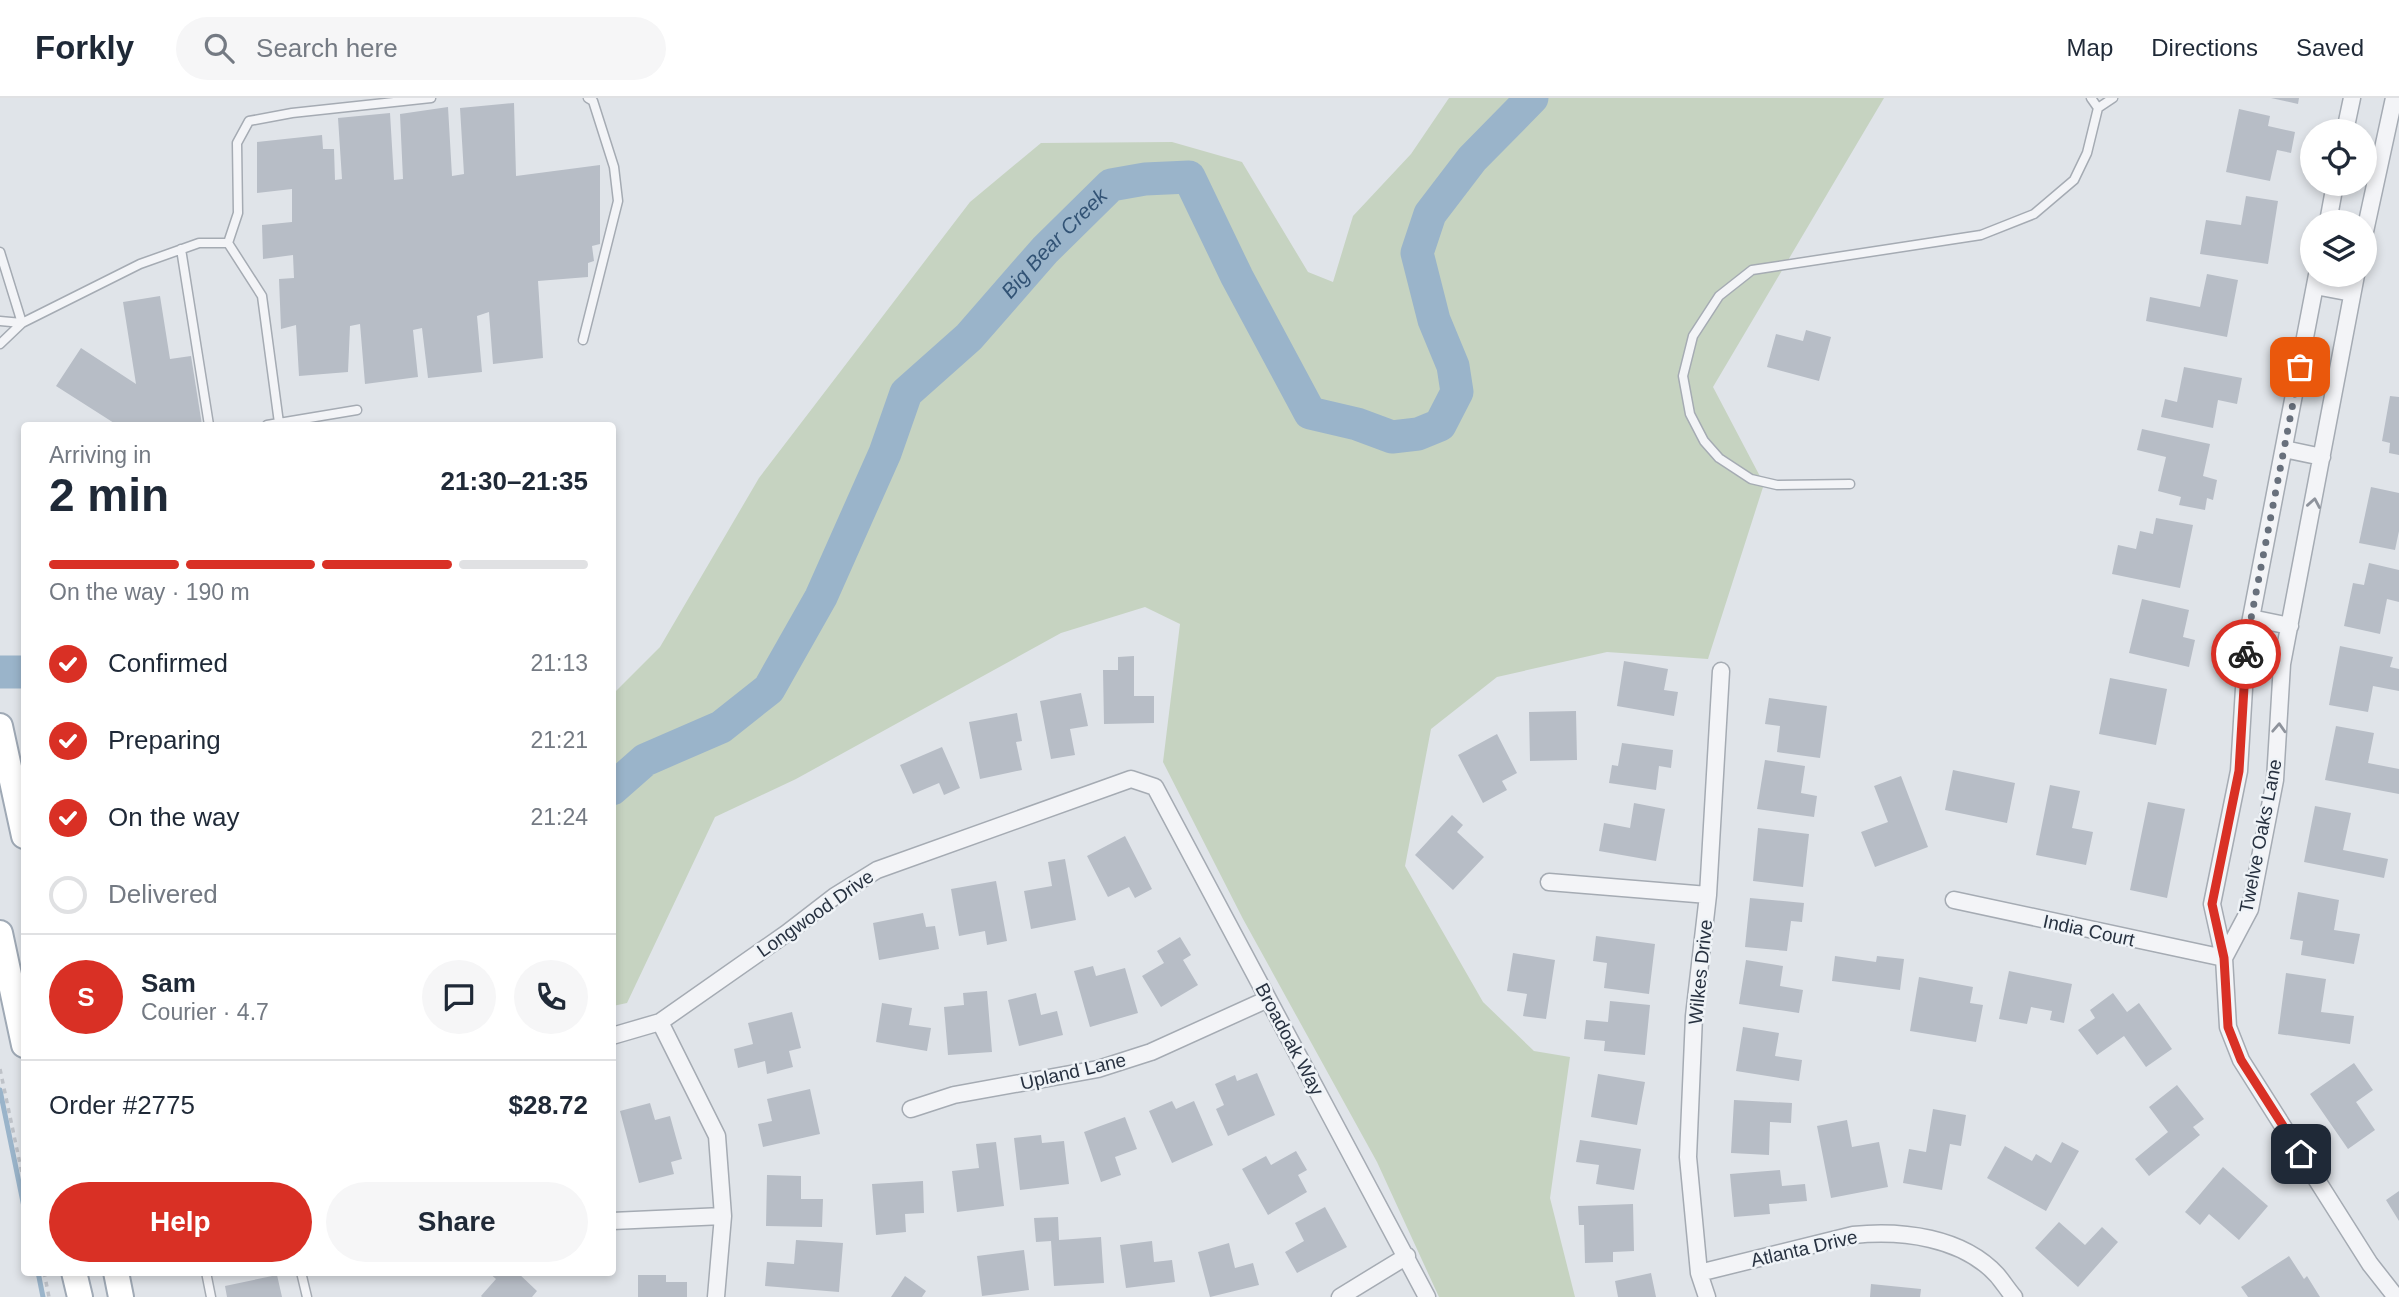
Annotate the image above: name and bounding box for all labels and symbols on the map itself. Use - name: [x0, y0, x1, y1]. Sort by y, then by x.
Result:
- water label: Big Bear Creek: [997, 182, 1113, 302]
- pin: [2270, 337, 2330, 397]
- one-way arrow: [2305, 497, 2320, 509]
- courier: [2211, 619, 2281, 689]
- one-way arrow: [2271, 722, 2286, 733]
- street label: Twelve Oaks Lane: [2235, 757, 2286, 915]
- street label: Longwood Drive: [753, 865, 878, 961]
- street label: India Court: [2041, 911, 2137, 951]
- street label: Wilkes Drive: [1685, 918, 1716, 1026]
- street label: Broadoak Way: [1251, 980, 1328, 1099]
- street label: Upland Lane: [1018, 1049, 1128, 1094]
- pin: [2271, 1124, 2331, 1184]
- street label: Atlanta Drive: [1749, 1226, 1859, 1271]

